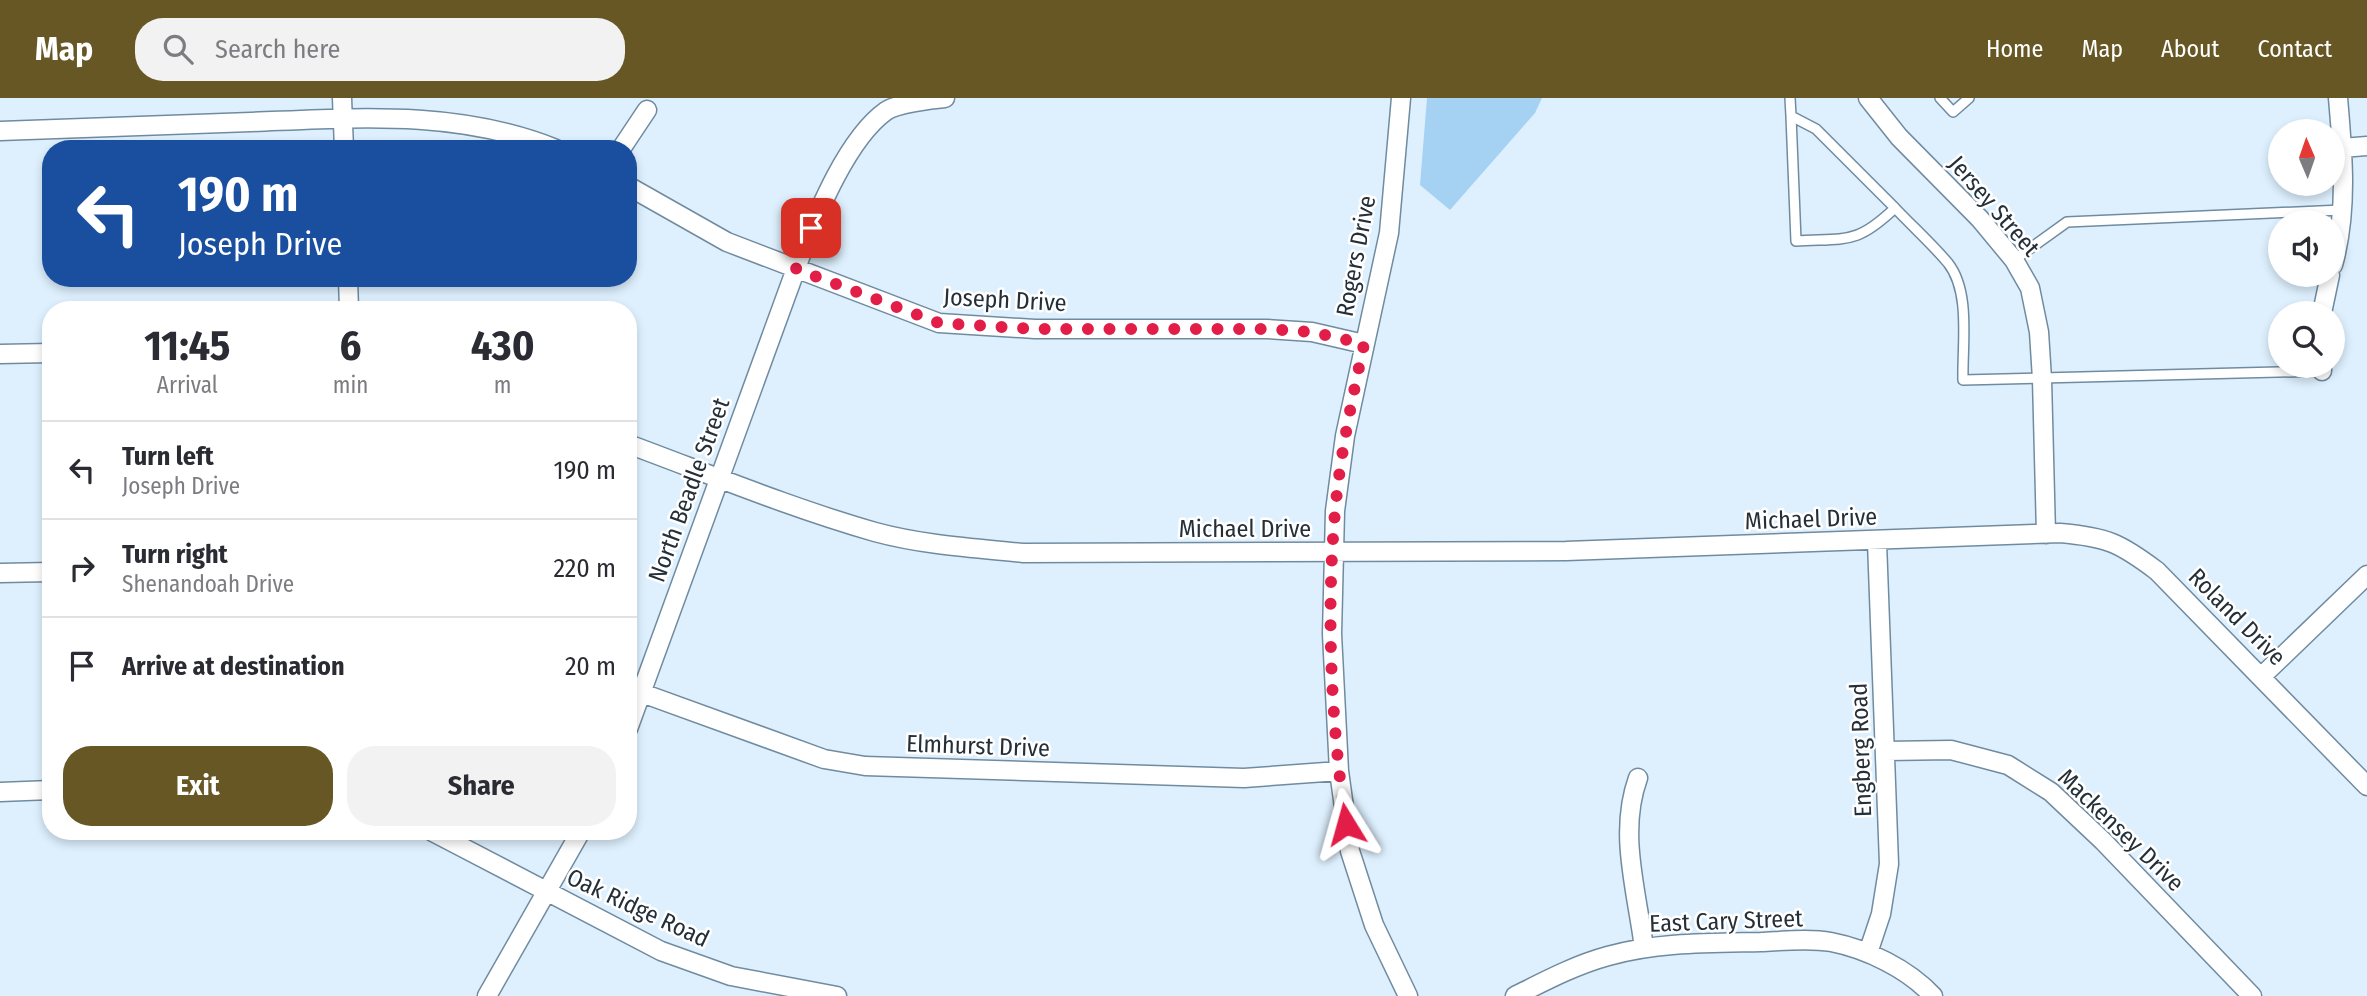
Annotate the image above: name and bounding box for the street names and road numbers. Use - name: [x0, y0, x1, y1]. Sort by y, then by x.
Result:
- street label: Jersey Street: [1943, 150, 2045, 262]
- street label: Rogers Drive: [1331, 193, 1381, 319]
- street label: Joseph Drive: [943, 283, 1067, 317]
- street label: North Beadle Street: [643, 394, 735, 586]
- street label: Michael Drive: [1744, 503, 1878, 535]
- street label: Michael Drive: [1179, 515, 1311, 543]
- street label: Roland Drive: [2183, 563, 2291, 671]
- street label: Engberg Road: [1845, 682, 1877, 818]
- street label: Elmhurst Drive: [906, 730, 1050, 762]
- street label: Mackensey Drive: [2052, 763, 2190, 897]
- street label: Oak Ridge Road: [562, 863, 714, 953]
- street label: East Cary Street: [1649, 904, 1803, 938]

